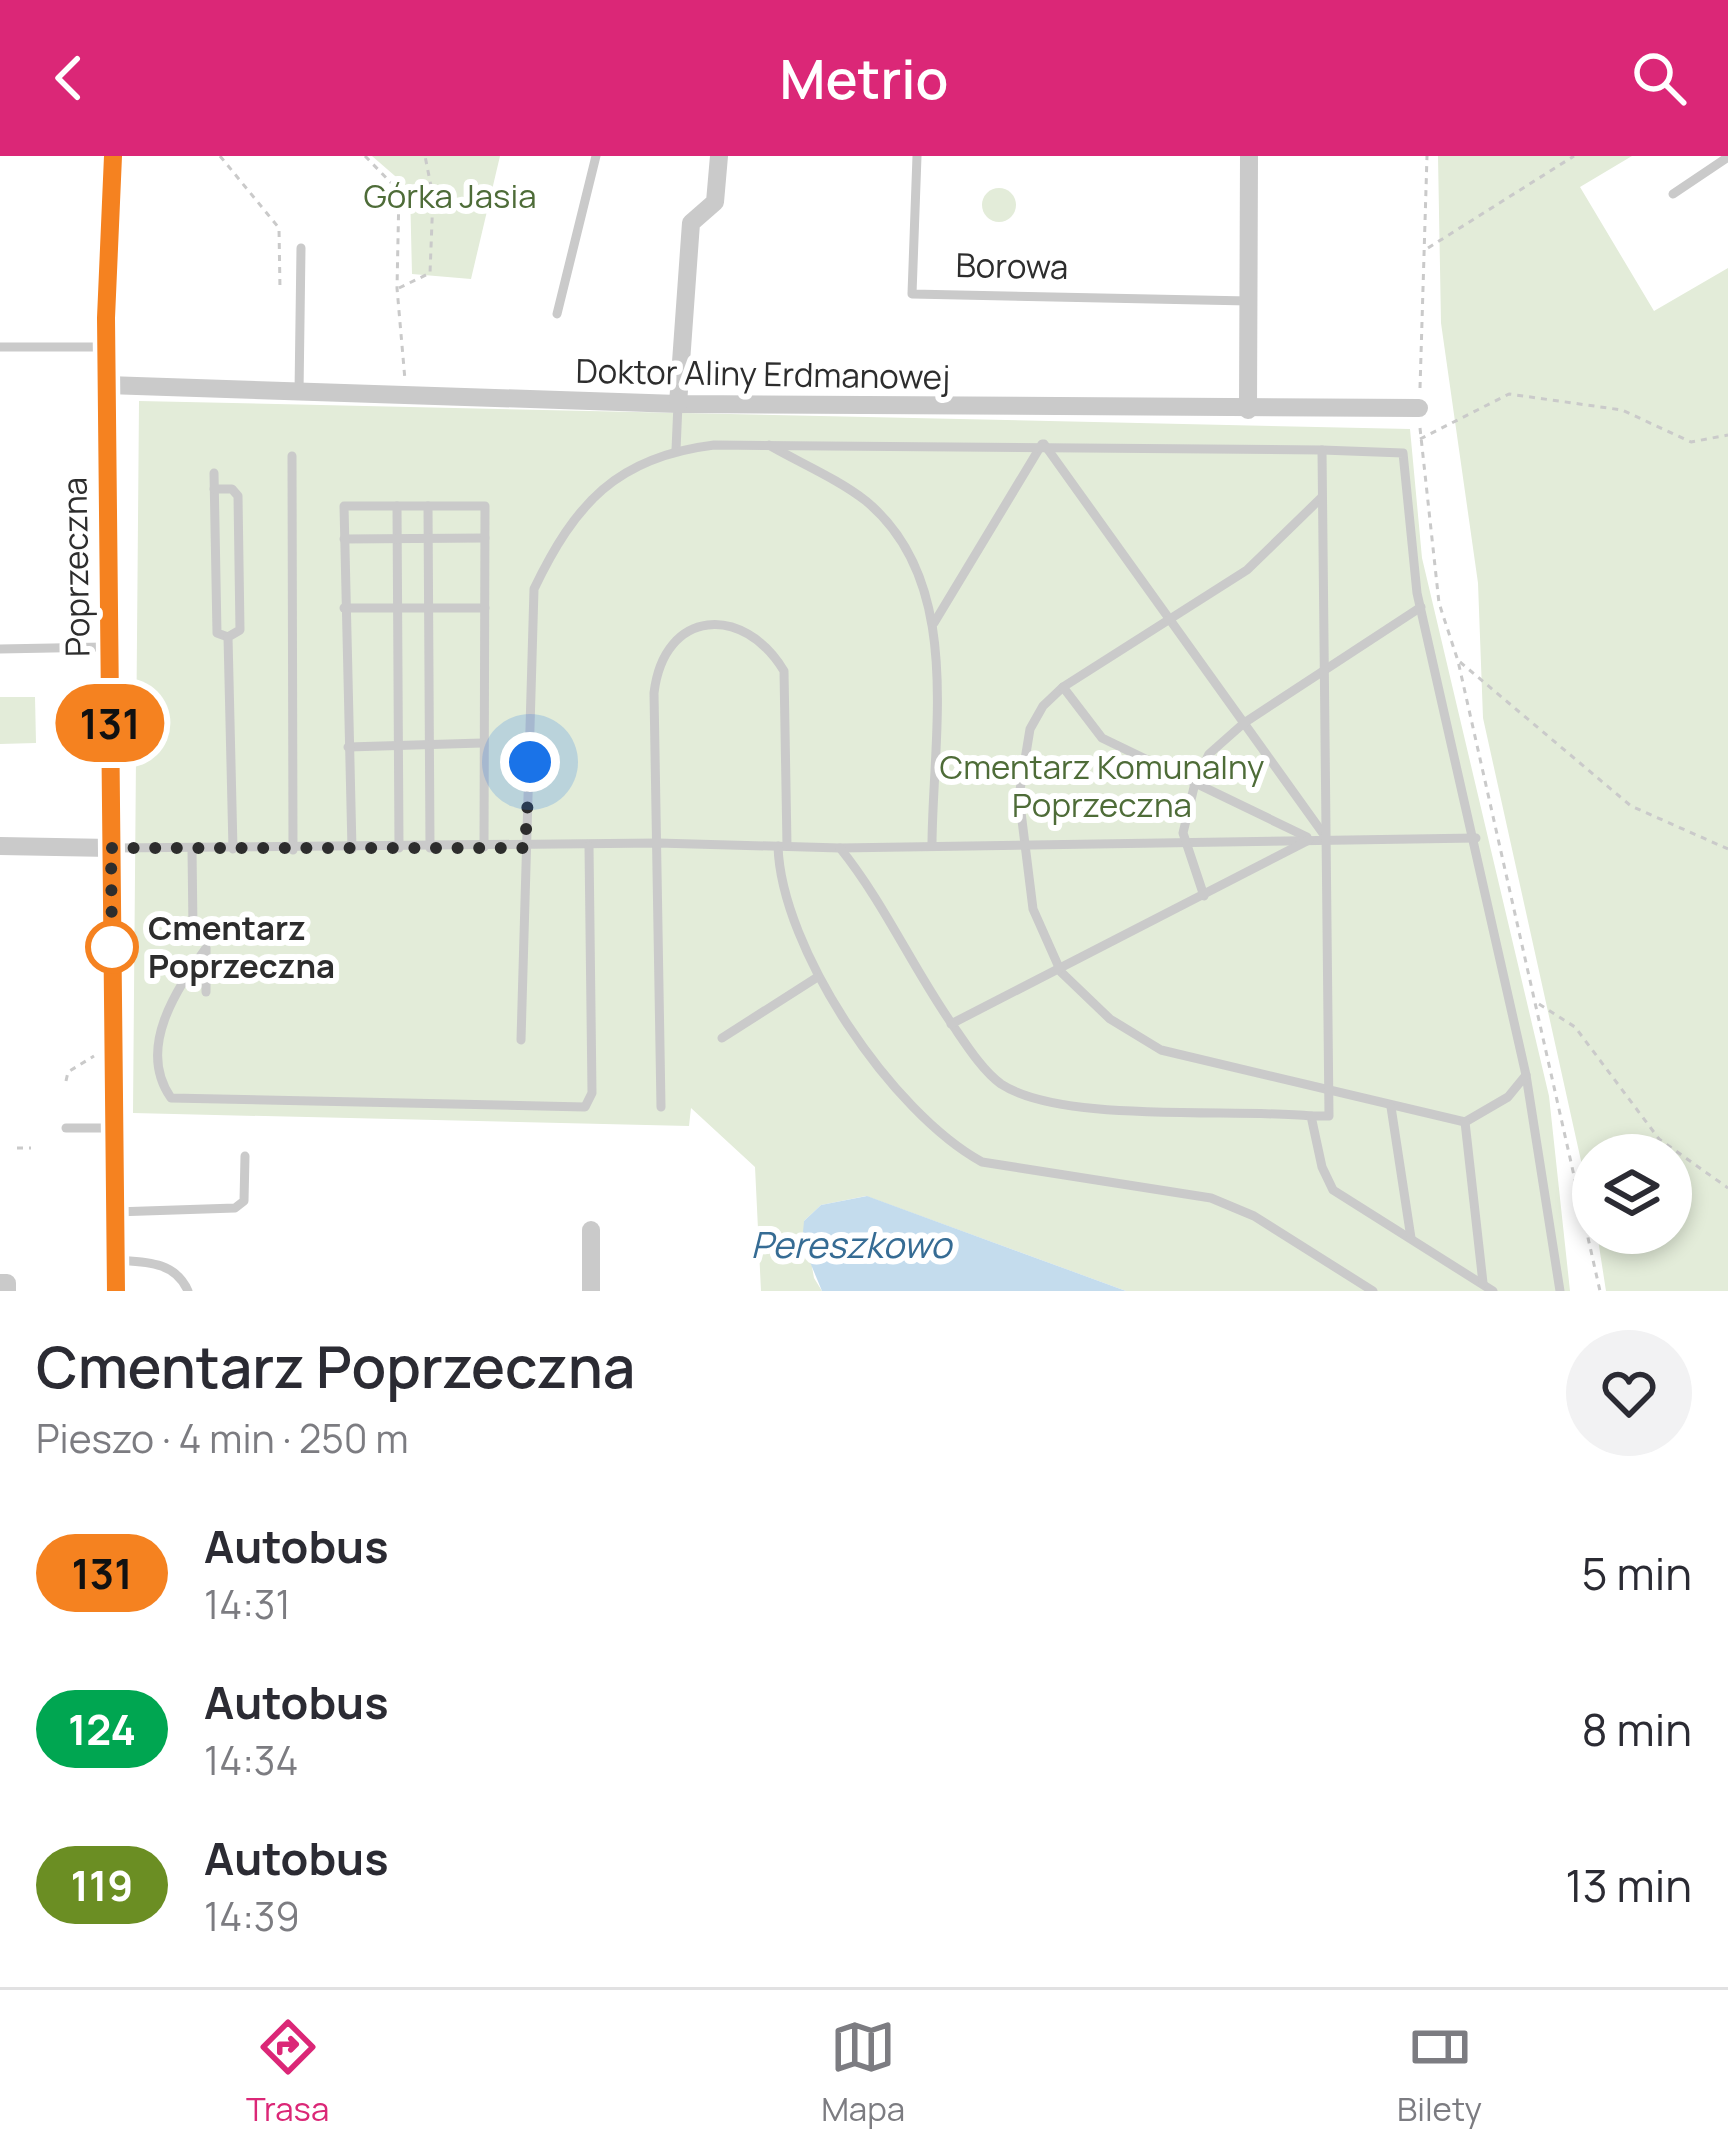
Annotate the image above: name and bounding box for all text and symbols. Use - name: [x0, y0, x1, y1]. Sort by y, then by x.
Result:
- text: Metrio: [779, 41, 949, 115]
- icon: back: [36, 45, 102, 111]
- icon: search: [1626, 45, 1692, 111]
- park label: Górka Jasia: [364, 173, 536, 218]
- street label: Borowa: [955, 242, 1069, 289]
- street label: Doktor Aliny Erdmanowej: [575, 348, 951, 399]
- street label: Poprzeczna: [51, 477, 100, 657]
- line badge: 131: [41, 684, 179, 762]
- text: 131: [79, 694, 141, 752]
- your location: [500, 732, 560, 792]
- park label: Cmentarz Komunalny Poprzeczna: [940, 744, 1264, 827]
- place label: Cmentarz Poprzeczna: [148, 905, 335, 988]
- marker: Cmentarz Poprzeczna: [87, 922, 137, 972]
- map controls: [1572, 1134, 1692, 1254]
- button: layers: [1572, 1134, 1692, 1254]
- water label: Pereszkowo: [751, 1220, 954, 1269]
- text: Cmentarz Poprzeczna: [36, 1327, 635, 1405]
- button: heart: [1566, 1330, 1692, 1456]
- text: Pieszo · 4 min · 250 m: [36, 1411, 409, 1465]
- text: Autobus: [204, 1515, 389, 1577]
- text: 5 min: [1582, 1542, 1692, 1604]
- text: 131: [71, 1544, 133, 1602]
- text: 14:31: [204, 1577, 291, 1631]
- text: Autobus: [204, 1671, 389, 1733]
- text: 8 min: [1581, 1698, 1692, 1760]
- text: 124: [68, 1700, 136, 1758]
- text: 14:34: [204, 1733, 298, 1787]
- text: Autobus: [204, 1827, 389, 1889]
- text: 13 min: [1565, 1854, 1692, 1916]
- text: 119: [71, 1856, 133, 1914]
- text: 14:39: [204, 1889, 300, 1943]
- tab: Trasa: [246, 2014, 329, 2131]
- tab: Mapa: [821, 2014, 905, 2131]
- tab: Bilety: [1397, 2014, 1482, 2131]

